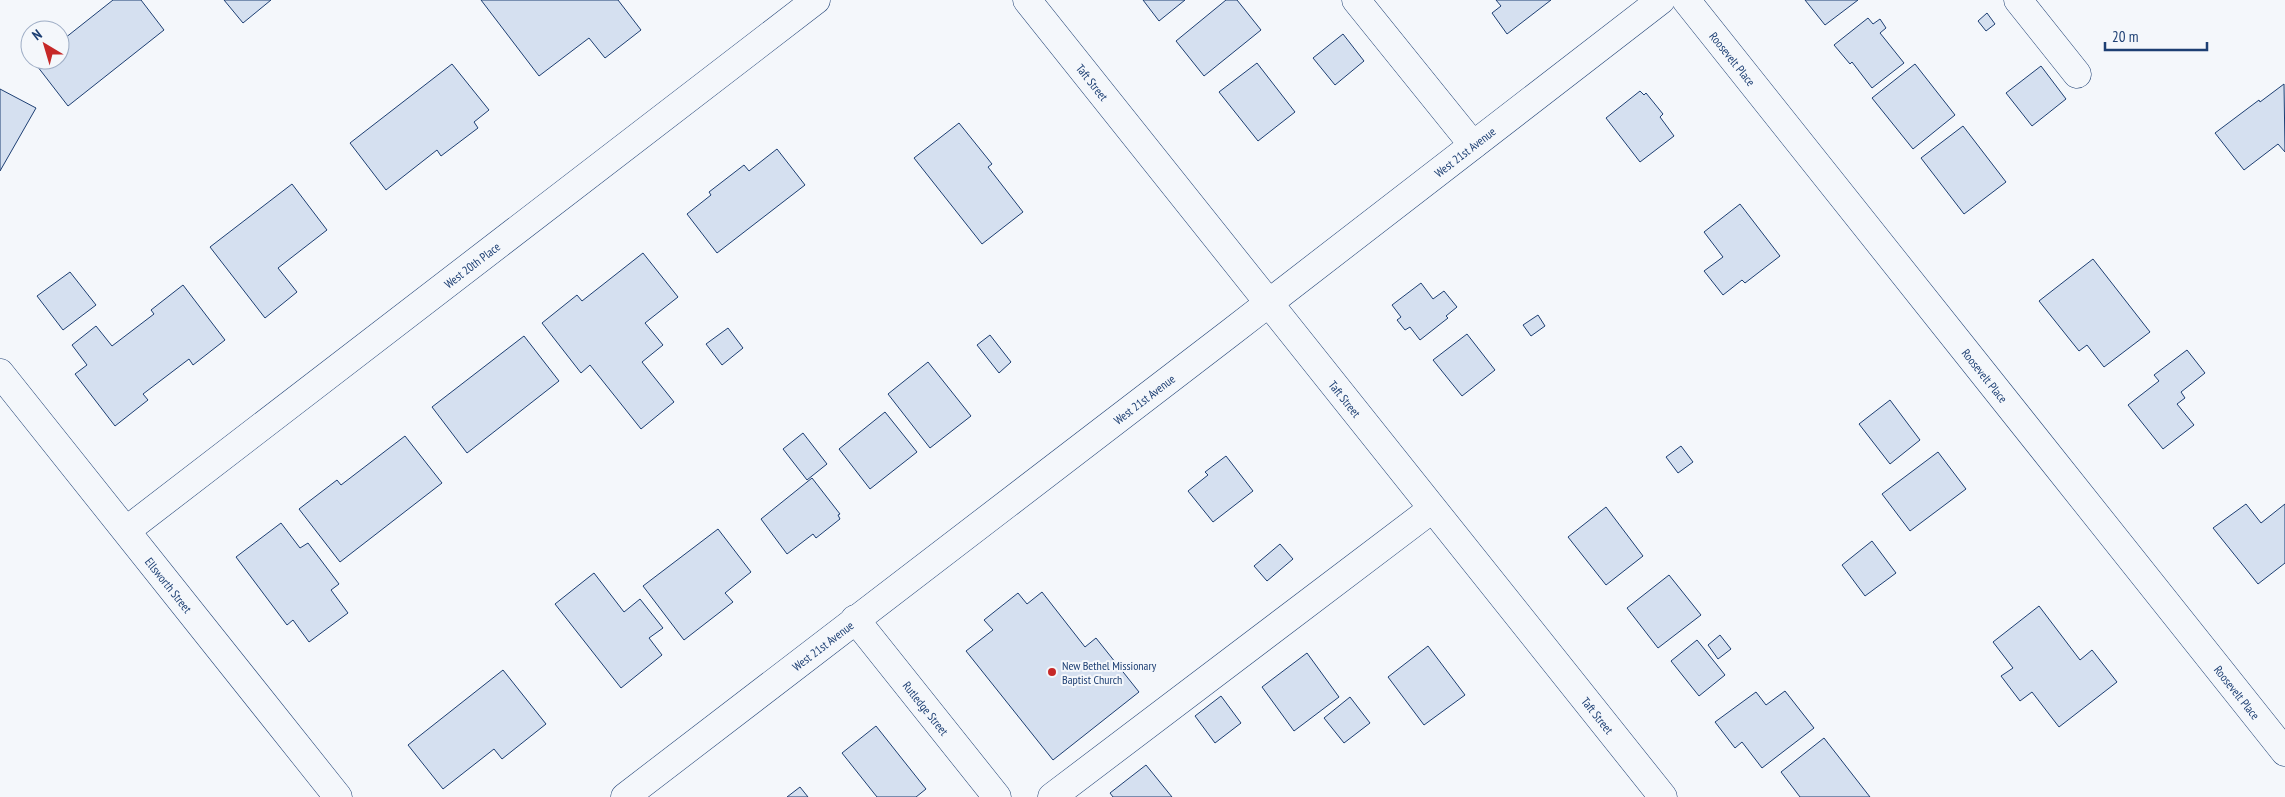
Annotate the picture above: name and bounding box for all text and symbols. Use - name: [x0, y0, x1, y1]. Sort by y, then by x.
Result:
- north arrow: [20, 20, 70, 70]
- scale bar: [2105, 20, 2208, 52]
- text: N: [28, 25, 46, 44]
- text: 20 m: [2112, 27, 2138, 46]
- street label: Roosevelt Place: [1707, 29, 1759, 89]
- street label: Taft Street: [1073, 61, 1112, 104]
- street label: West 21st Avenue: [1431, 123, 1498, 180]
- street label: West 20th Place: [441, 239, 503, 291]
- street label: Roosevelt Place: [1959, 345, 2011, 406]
- street label: West 21st Avenue: [1110, 371, 1178, 427]
- street label: Taft Street: [1326, 377, 1365, 421]
- street label: Ellsworth Street: [142, 554, 196, 616]
- street label: West 21st Avenue: [789, 617, 856, 674]
- place label: New Bethel Missionary Baptist Church: [1062, 658, 1157, 687]
- street label: Roosevelt Place: [2211, 662, 2263, 722]
- marker: New Bethel Missionary Baptist Church: [1046, 666, 1058, 678]
- street label: Rutledge Street: [900, 678, 953, 739]
- street label: Taft Street: [1578, 694, 1617, 737]

